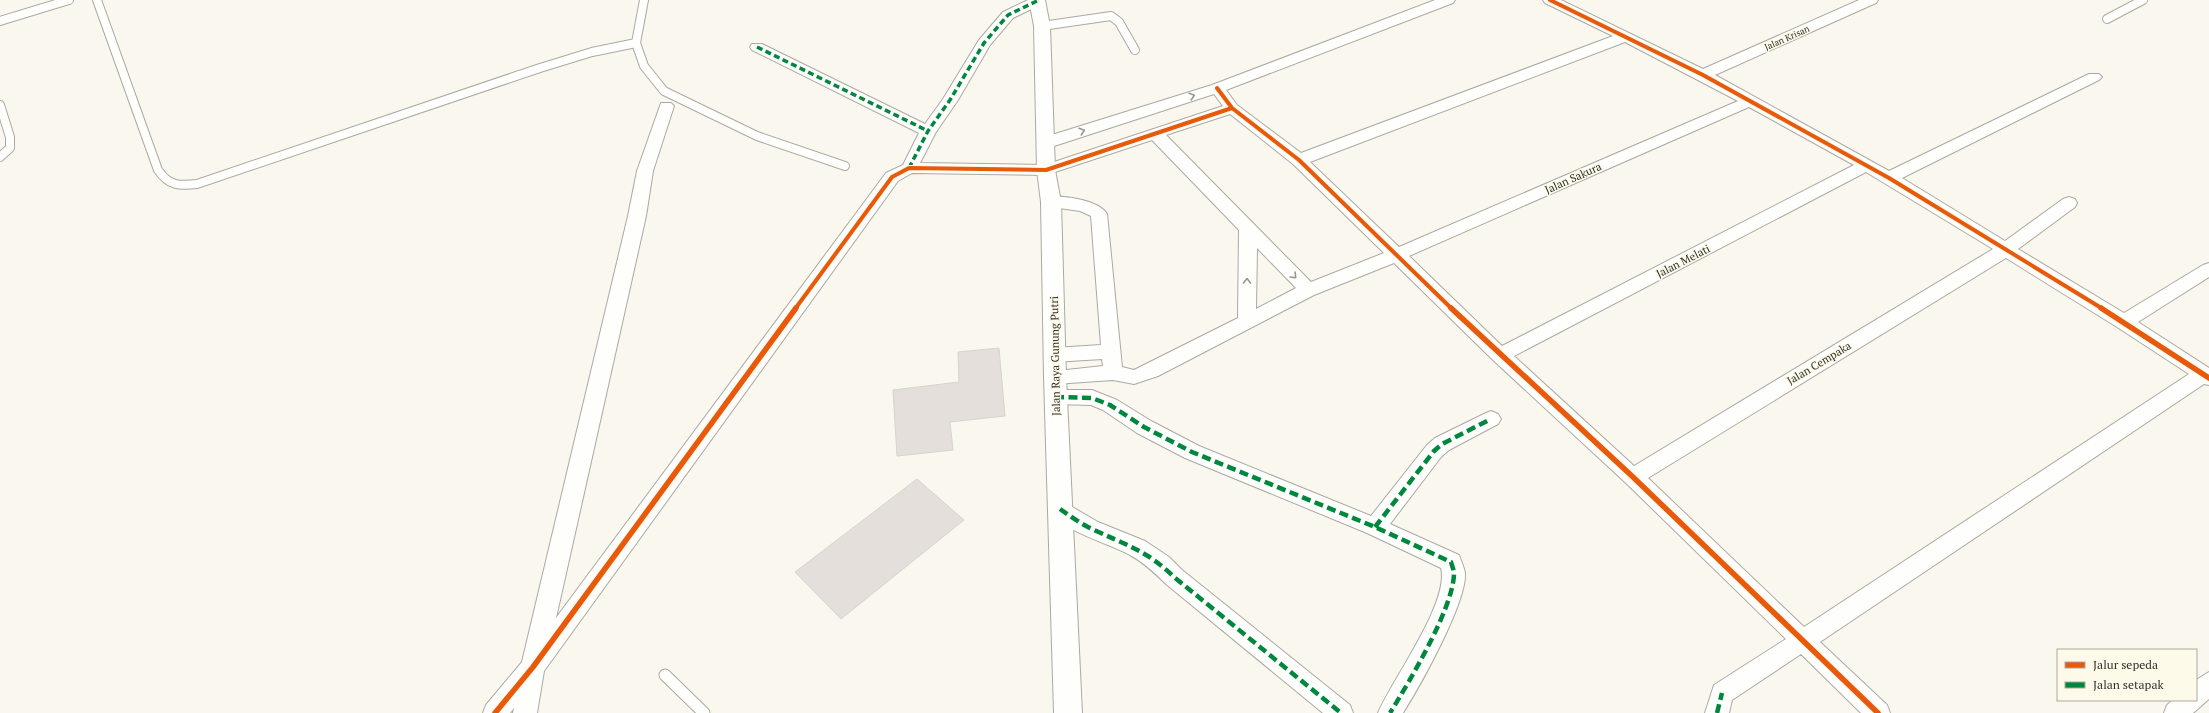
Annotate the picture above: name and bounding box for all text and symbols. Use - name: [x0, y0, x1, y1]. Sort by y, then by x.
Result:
- street label: Jalan Krisan: [1763, 22, 1812, 53]
- one-way arrow: [1188, 92, 1195, 101]
- one-way arrow: [1078, 127, 1085, 136]
- street label: Jalan Sakura: [1542, 159, 1604, 197]
- street label: Jalan Melati: [1654, 241, 1712, 281]
- one-way arrow: [1290, 271, 1297, 278]
- one-way arrow: [1243, 278, 1251, 284]
- street label: Jalan Raya Gunung Putri: [1047, 296, 1063, 416]
- street label: Jalan Cempaka: [1784, 338, 1854, 388]
- legend: [2057, 649, 2197, 701]
- text: Jalur sepeda: [2093, 657, 2158, 672]
- text: Jalan setapak: [2093, 677, 2164, 692]

